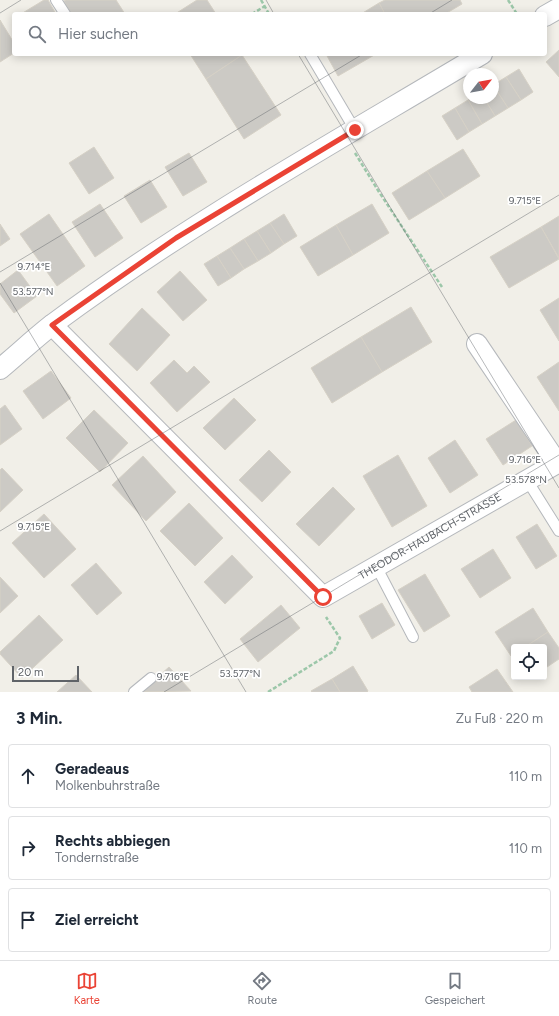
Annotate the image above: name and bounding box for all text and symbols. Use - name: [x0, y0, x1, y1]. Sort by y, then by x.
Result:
- search box: [12, 12, 547, 56]
- icon: search: [26, 23, 48, 45]
- text: Hier suchen: [58, 25, 138, 43]
- north arrow: [463, 68, 499, 104]
- route end: [346, 121, 364, 139]
- text: 9.715°E: [509, 194, 541, 207]
- text: 9.714°E: [17, 260, 51, 273]
- text: 53.577°N: [12, 285, 54, 298]
- text: 9.716°E: [509, 453, 541, 466]
- text: 53.578°N: [505, 473, 547, 486]
- street label: THEODOR-HAUBACH-STRASSE: [356, 490, 504, 582]
- text: 9.715°E: [18, 520, 50, 533]
- route start: [314, 588, 332, 606]
- map controls: [511, 644, 547, 680]
- button: locate: [511, 644, 547, 680]
- scale bar: [12, 664, 79, 683]
- text: 20 m: [18, 666, 43, 679]
- text: 53.577°N: [219, 667, 261, 680]
- text: 9.716°E: [157, 670, 189, 683]
- text: 3 Min.: [16, 708, 62, 728]
- text: Zu Fuß · 220 m: [456, 711, 543, 726]
- text: Geradeaus: [55, 760, 129, 778]
- icon: ahead: [17, 765, 39, 787]
- text: 110 m: [509, 769, 542, 784]
- text: Molkenbuhrstraße: [55, 778, 160, 793]
- text: Rechts abbiegen: [55, 832, 170, 850]
- icon: right: [17, 837, 39, 859]
- text: 110 m: [509, 841, 542, 856]
- text: Tondernstraße: [55, 850, 139, 865]
- icon: arrive: [17, 909, 39, 931]
- text: Ziel erreicht: [55, 911, 139, 929]
- tab: Karte: [74, 970, 100, 1007]
- tab: Route: [248, 970, 277, 1007]
- tab: Gespeichert: [425, 970, 485, 1007]

